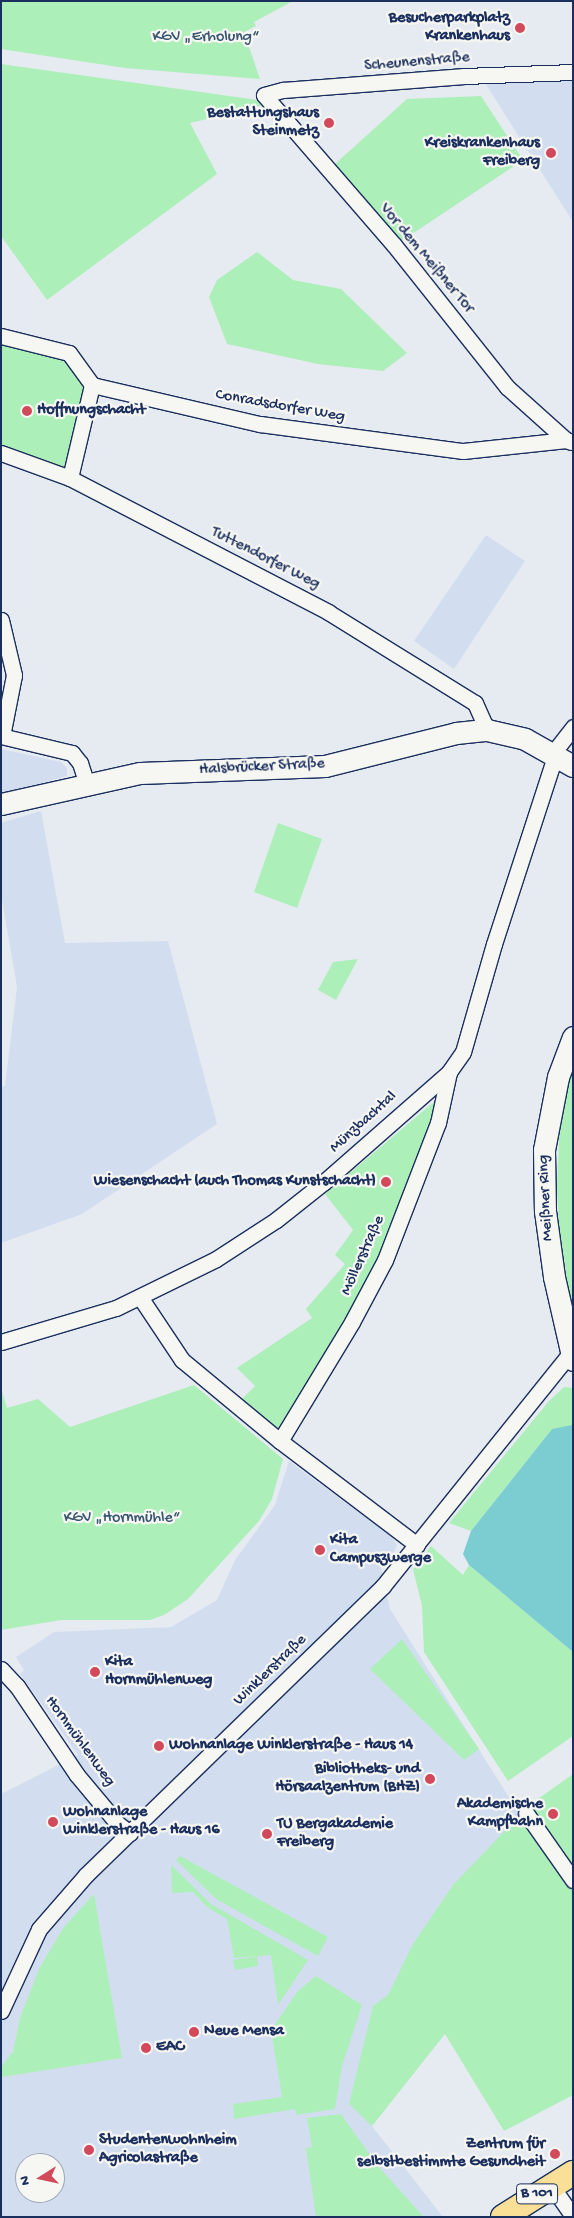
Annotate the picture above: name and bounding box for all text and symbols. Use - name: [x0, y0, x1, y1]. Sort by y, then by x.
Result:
- place label: Besucherparkplatz Krankenhaus: [389, 9, 510, 47]
- marker: Besucherparkplatz Krankenhaus: [514, 22, 526, 34]
- park label: KGV „Erholung“: [152, 28, 260, 48]
- street label: Scheunenstraße: [364, 49, 470, 77]
- place label: Bestattungshaus Steinmetz: [207, 104, 319, 142]
- marker: Bestattungshaus Steinmetz: [323, 117, 335, 129]
- place label: Kreiskrankenhaus Freiberg: [425, 134, 540, 172]
- marker: Kreiskrankenhaus Freiberg: [544, 146, 558, 160]
- street label: Vor dem Meißner Tor: [374, 200, 478, 318]
- street label: Conradsdorfer Weg: [214, 386, 346, 428]
- place label: Hoffnungschacht: [37, 401, 145, 421]
- marker: Hoffnungschacht: [21, 405, 33, 417]
- street label: Tuttendorfer Weg: [207, 523, 323, 595]
- street label: Halsbrücker Straße: [199, 755, 325, 781]
- street label: Münzbachtal: [327, 1088, 401, 1158]
- street label: Meißner Ring: [535, 1154, 559, 1242]
- place label: Wiesenschacht (auch Thomas Kunstschacht): [94, 1172, 376, 1192]
- marker: Wiesenschacht (auch Thomas Kunstschacht): [380, 1176, 392, 1188]
- street label: Möllerstraße: [338, 1213, 390, 1299]
- park label: KGV „Hornmühle“: [64, 1509, 180, 1529]
- place label: Kita Campuszwerge: [330, 1531, 431, 1569]
- marker: Kita Campuszwerge: [314, 1544, 326, 1556]
- street label: Winklerstraße: [230, 1631, 312, 1711]
- place label: Kita Hornmühlenweg: [105, 1653, 212, 1691]
- marker: Kita Hornmühlenweg: [89, 1666, 101, 1678]
- street label: Hornmühlenweg: [40, 1693, 118, 1791]
- place label: Wohnanlage Winklerstraße - Haus 14: [169, 1736, 413, 1756]
- marker: Wohnanlage Winklerstraße - Haus 14: [153, 1740, 165, 1752]
- place label: Bibliotheks- und Hörsaalzentrum (BHZ): [275, 1760, 420, 1798]
- marker: Bibliotheks- und Hörsaalzentrum (BHZ): [424, 1773, 436, 1785]
- place label: Akademische Kampfbahn: [457, 1795, 543, 1833]
- place label: Wohnanlage Winklerstraße - Haus 16: [63, 1803, 220, 1841]
- marker: Akademische Kampfbahn: [547, 1808, 559, 1820]
- place label: TU Bergakademie Freiberg: [277, 1815, 393, 1853]
- marker: Wohnanlage Winklerstraße - Haus 16: [47, 1816, 59, 1828]
- marker: TU Bergakademie Freiberg: [261, 1828, 273, 1840]
- place label: Neue Mensa: [204, 2022, 284, 2042]
- marker: Neue Mensa: [188, 2026, 200, 2038]
- place label: EAC: [156, 2038, 184, 2058]
- marker: EAC: [140, 2042, 152, 2054]
- place label: Studentenwohnheim Agricolastraße: [99, 2131, 237, 2169]
- place label: Zentrum für selbstbestimmte Gesundheit: [357, 2135, 545, 2173]
- marker: Studentenwohnheim Agricolastraße: [83, 2144, 95, 2156]
- marker: Zentrum für selbstbestimmte Gesundheit: [549, 2148, 561, 2160]
- north arrow: [15, 2153, 65, 2203]
- text: N: [17, 2175, 35, 2187]
- road number: B 101: [516, 2182, 558, 2206]

